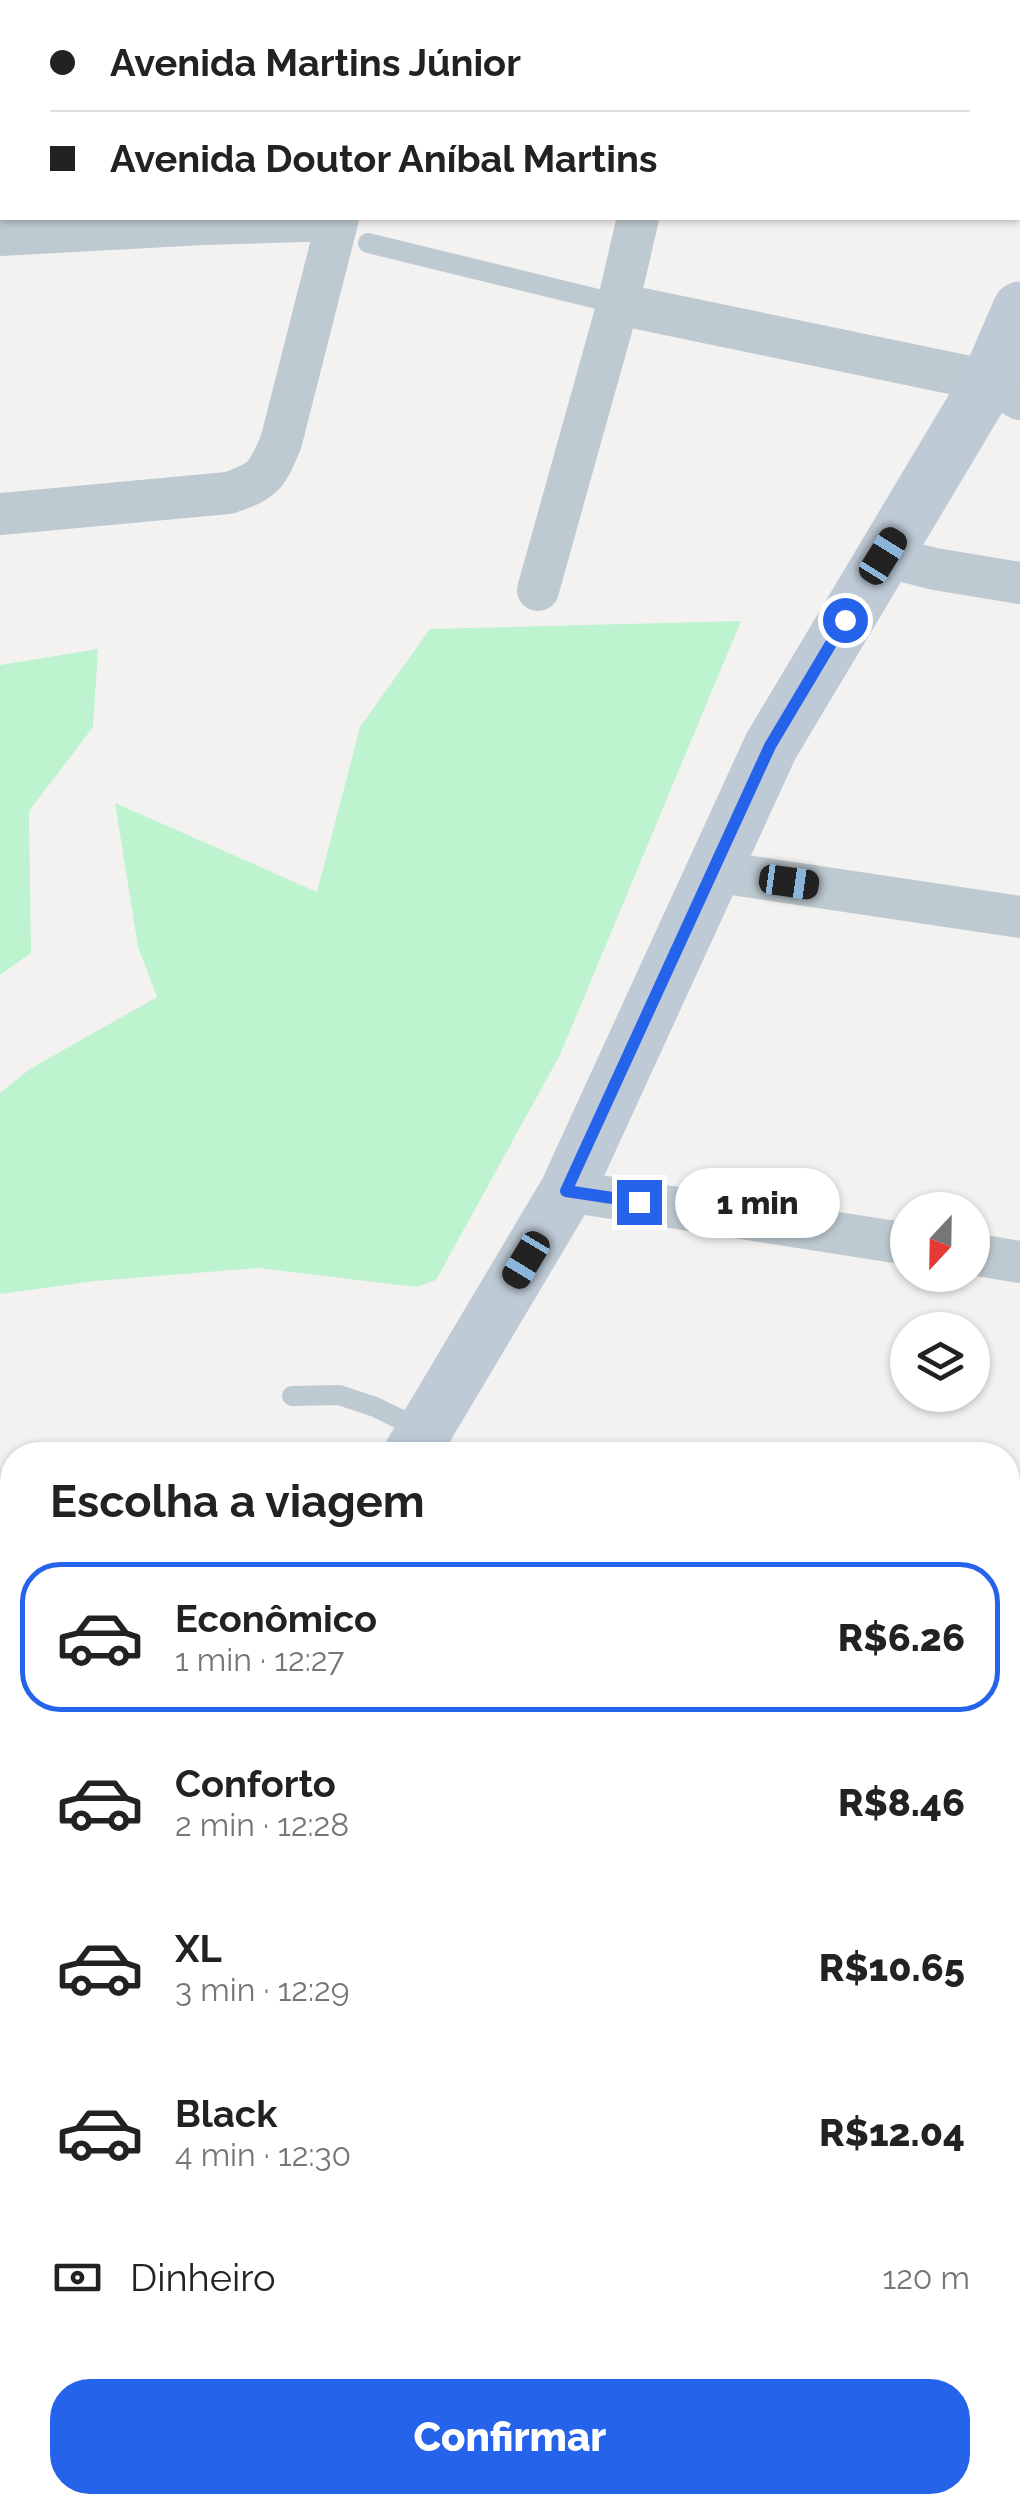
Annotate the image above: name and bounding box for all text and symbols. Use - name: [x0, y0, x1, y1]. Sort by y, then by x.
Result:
- text: Avenida Martins Júnior: [110, 40, 521, 85]
- text: Avenida Doutor Aníbal Martins: [110, 136, 658, 181]
- car: [854, 523, 912, 589]
- route start: [823, 598, 868, 643]
- car: [757, 863, 821, 901]
- callout: 1 min: [674, 1167, 839, 1237]
- route end: [617, 1180, 662, 1225]
- text: 1 min: [716, 1184, 799, 1221]
- north arrow: [890, 1192, 990, 1292]
- map controls: [890, 1192, 990, 1412]
- car: [498, 1227, 554, 1293]
- button: layers: [890, 1312, 990, 1412]
- text: Escolha a viagem: [50, 1475, 425, 1528]
- icon: car: [55, 1592, 145, 1682]
- text: Econômico: [175, 1596, 377, 1641]
- text: R$6.26: [838, 1615, 965, 1660]
- text: 1 min · 12:27: [175, 1641, 344, 1678]
- icon: car: [55, 1757, 145, 1847]
- text: Conforto: [175, 1761, 336, 1806]
- text: R$8.46: [838, 1780, 965, 1825]
- text: 2 min · 12:28: [175, 1806, 349, 1843]
- icon: car: [55, 1922, 145, 2012]
- text: XL: [175, 1926, 222, 1971]
- text: R$10.65: [819, 1945, 965, 1990]
- text: 3 min · 12:29: [175, 1971, 349, 2008]
- icon: car: [55, 2087, 145, 2177]
- text: Black: [175, 2091, 277, 2136]
- text: R$12.04: [819, 2110, 965, 2155]
- text: 4 min · 12:30: [175, 2136, 351, 2173]
- icon: cash: [50, 2250, 105, 2305]
- text: Dinheiro: [130, 2255, 276, 2300]
- text: 120 m: [882, 2259, 970, 2296]
- button: Confirmar: [50, 2379, 970, 2494]

